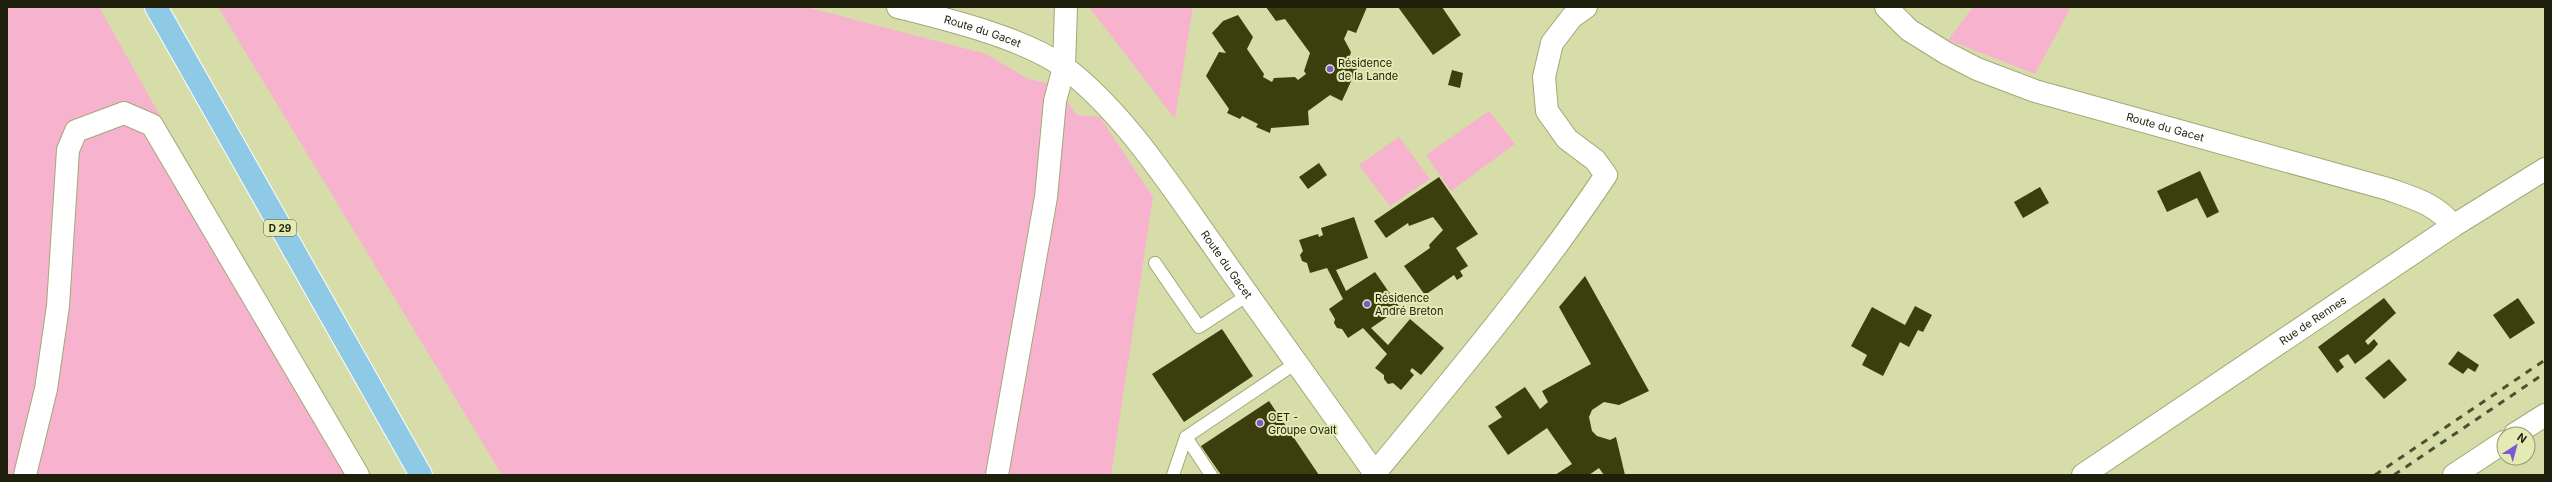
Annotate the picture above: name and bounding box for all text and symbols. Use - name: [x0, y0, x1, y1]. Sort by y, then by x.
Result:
- street label: Route du Gacet: [942, 12, 1024, 51]
- place label: Résidence de la Lande: [1338, 56, 1398, 83]
- marker: Résidence de la Lande: [1325, 64, 1335, 74]
- street label: Route du Gacet: [2125, 110, 2206, 145]
- road number: D 29: [264, 220, 296, 236]
- street label: Route du Gacet: [1198, 228, 1255, 301]
- place label: Résidence André Breton: [1375, 291, 1443, 318]
- street label: Rue de Rennes: [2277, 293, 2349, 348]
- marker: Résidence André Breton: [1362, 299, 1372, 309]
- place label: OET - Groupe Ovalt: [1268, 410, 1337, 437]
- marker: OET - Groupe Ovalt: [1255, 418, 1265, 428]
- north arrow: [2496, 426, 2536, 466]
- text: N: [2514, 430, 2529, 446]

